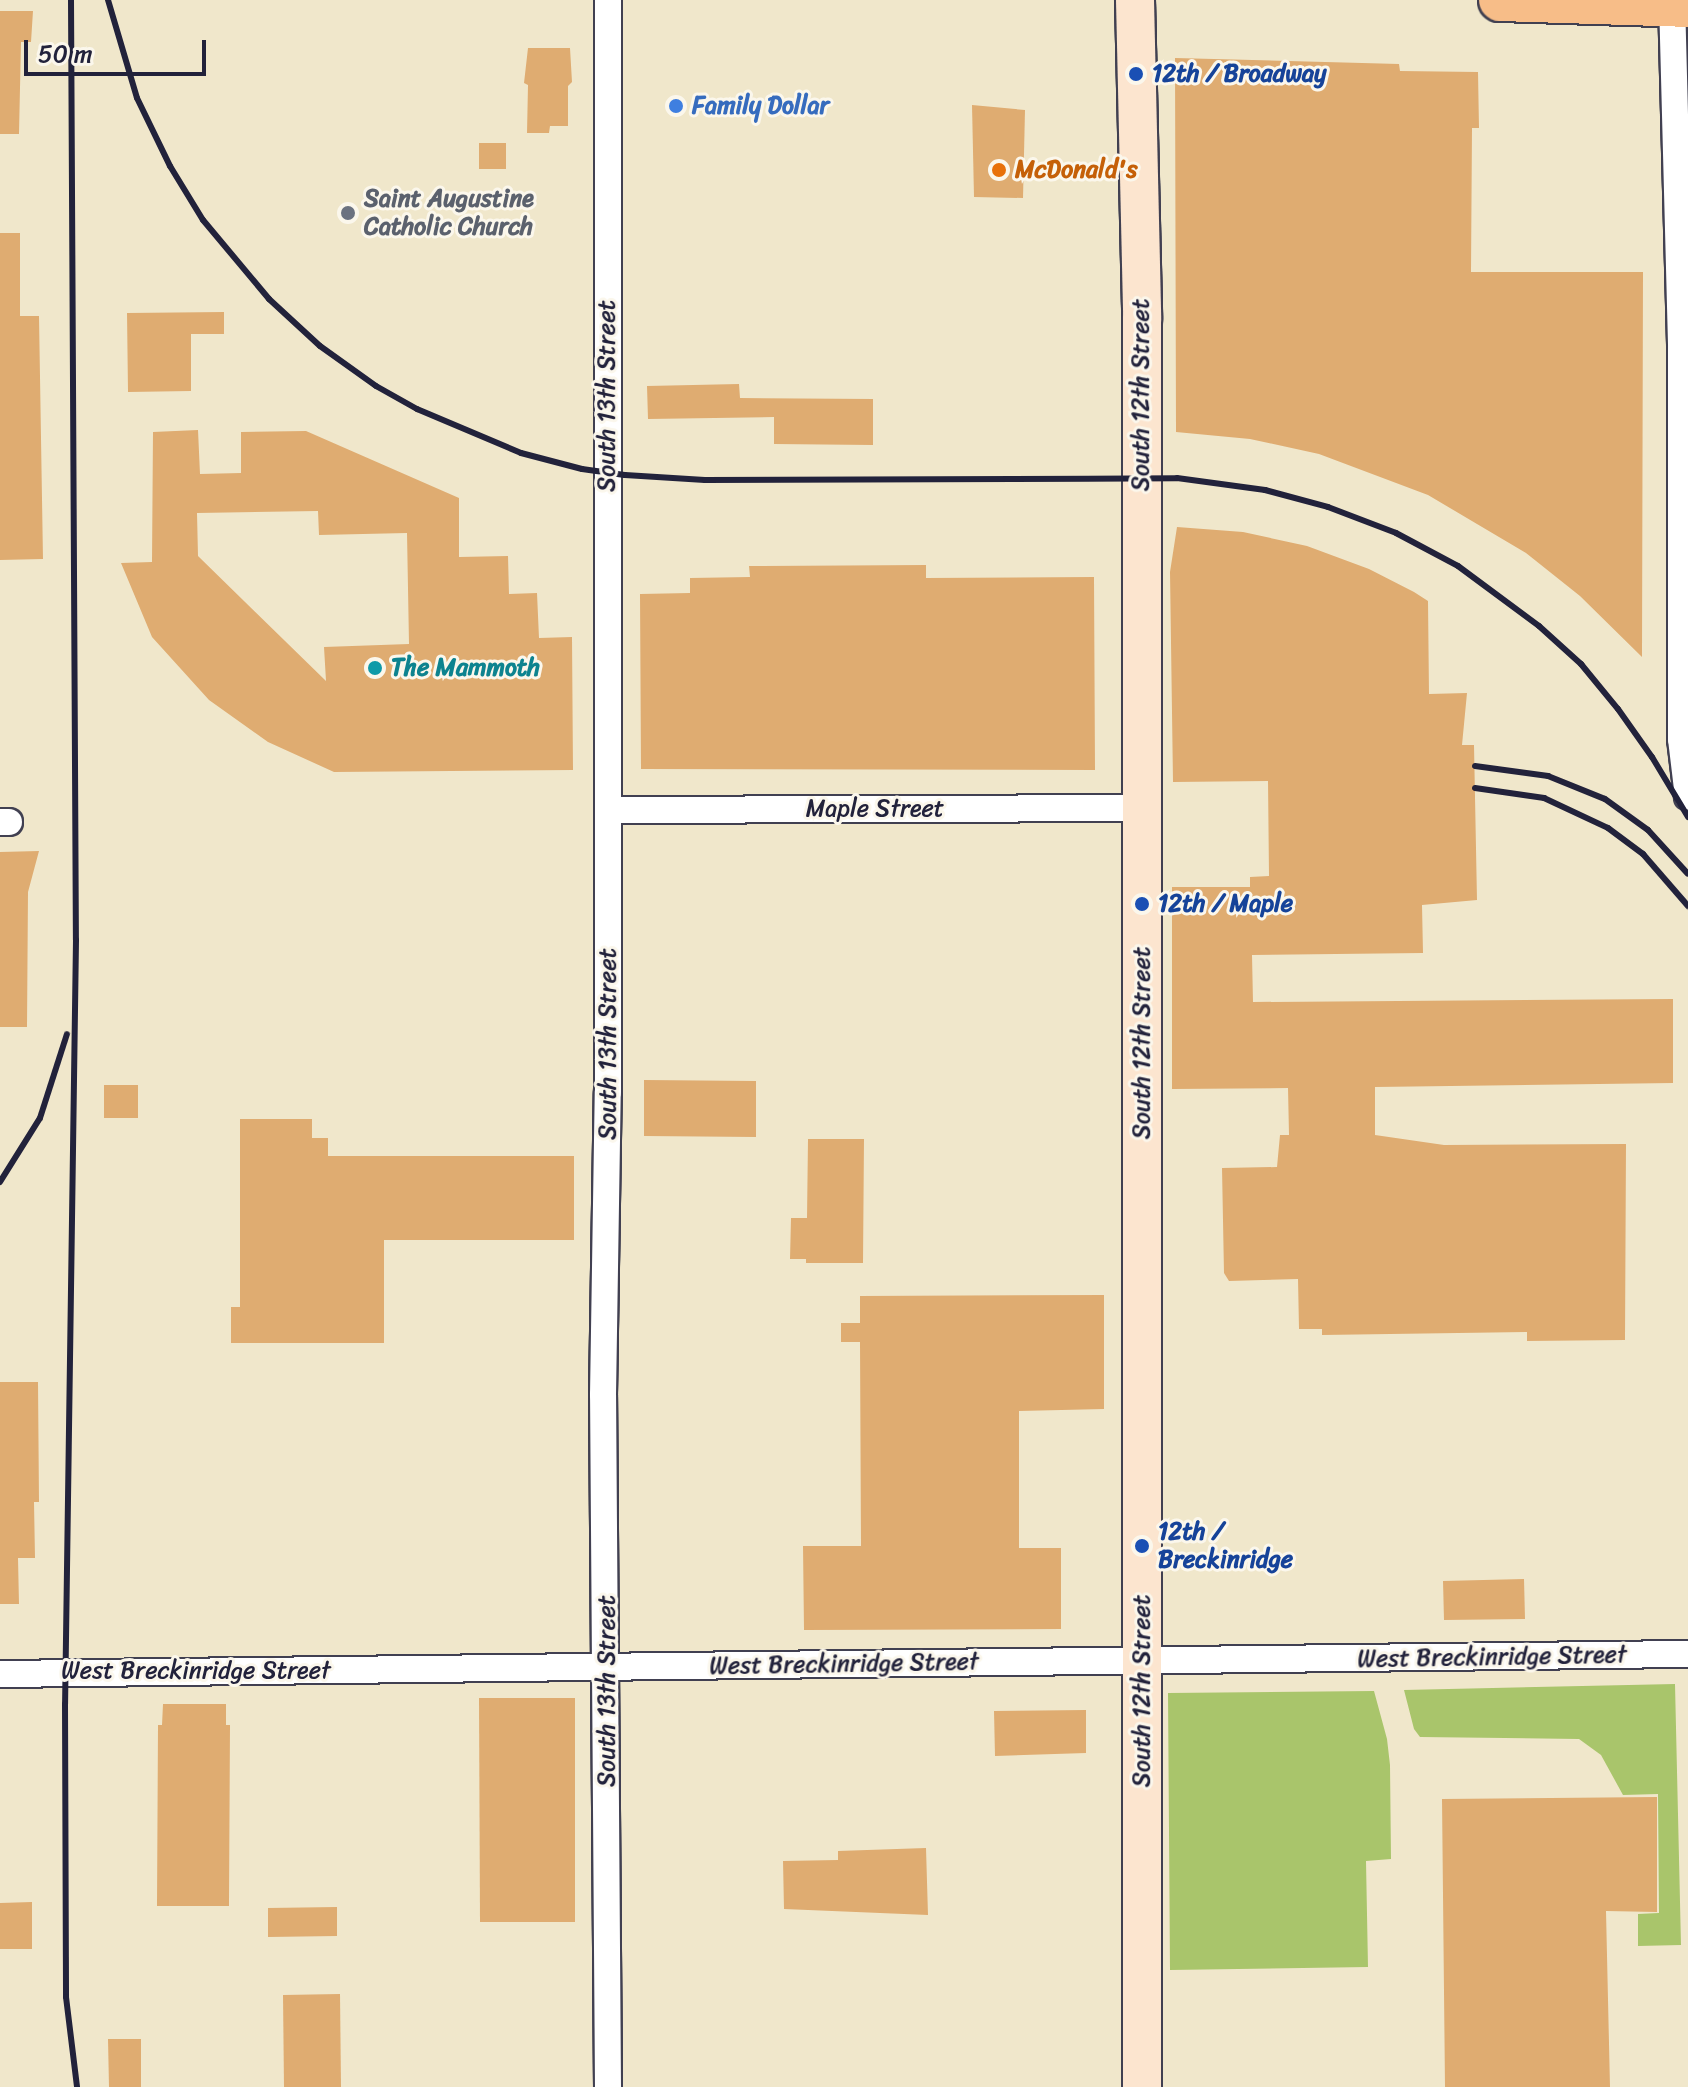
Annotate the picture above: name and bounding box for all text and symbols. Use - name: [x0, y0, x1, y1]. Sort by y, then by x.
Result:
- scale bar: [28, 24, 210, 74]
- text: 50 m: [38, 33, 93, 75]
- place label: 12th / Broadway: [1152, 60, 1327, 88]
- marker: 12th / Broadway: [1127, 65, 1145, 83]
- place label: Family Dollar: [692, 92, 830, 120]
- marker: Family Dollar: [667, 97, 685, 115]
- place label: McDonald's: [1015, 156, 1138, 184]
- marker: McDonald's: [990, 161, 1008, 179]
- place label: Saint Augustine Catholic Church: [364, 185, 534, 241]
- marker: Saint Augustine Catholic Church: [339, 204, 357, 222]
- street label: South 12th Street: [1127, 299, 1155, 491]
- street label: South 13th Street: [593, 300, 621, 492]
- place label: The Mammoth: [391, 654, 538, 682]
- marker: The Mammoth: [366, 659, 384, 677]
- street label: Maple Street: [805, 795, 945, 823]
- place label: 12th / Maple: [1158, 890, 1293, 918]
- marker: 12th / Maple: [1133, 895, 1151, 913]
- street label: South 12th Street: [1128, 947, 1156, 1139]
- street label: South 13th Street: [594, 948, 622, 1140]
- place label: 12th / Breckinridge: [1158, 1518, 1293, 1574]
- marker: 12th / Breckinridge: [1133, 1537, 1151, 1555]
- street label: South 13th Street: [593, 1595, 621, 1787]
- street label: South 12th Street: [1128, 1595, 1156, 1787]
- street label: West Breckinridge Street: [1357, 1640, 1627, 1674]
- street label: West Breckinridge Street: [709, 1647, 979, 1681]
- street label: West Breckinridge Street: [61, 1657, 331, 1685]

